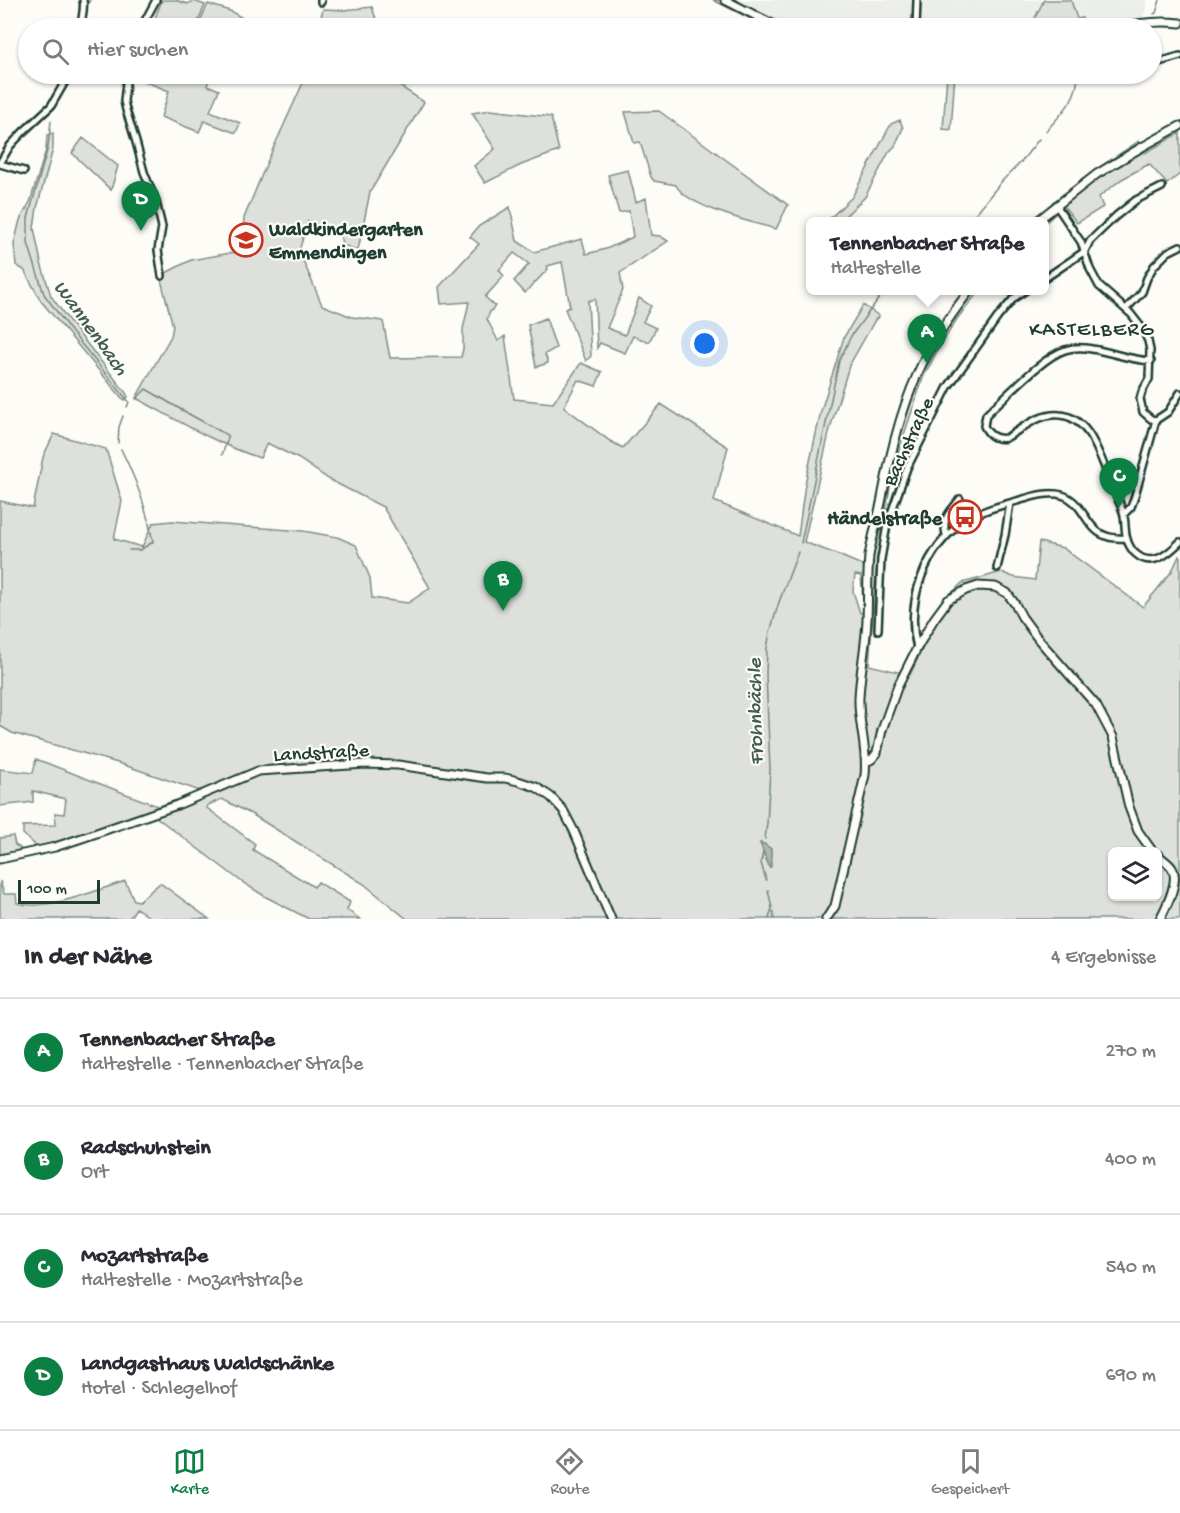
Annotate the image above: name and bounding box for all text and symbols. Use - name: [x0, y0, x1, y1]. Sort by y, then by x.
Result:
- search box: [18, 18, 1162, 84]
- icon: search: [39, 35, 72, 68]
- text: Hier suchen: [87, 38, 188, 64]
- pin: D: [122, 182, 160, 231]
- popup: [806, 217, 1049, 295]
- place label: Waldkindergarten Emmendingen: [268, 220, 423, 266]
- school or university icon: Waldkindergarten Emmendingen: [228, 222, 264, 258]
- text: Tennenbacher Straße: [831, 232, 1024, 258]
- text: Haltestelle: [831, 258, 921, 281]
- water label: Wannenbach: [46, 277, 132, 382]
- pin: A: [908, 314, 946, 364]
- district label: KASTELBERG: [1029, 319, 1155, 344]
- your location: [690, 329, 719, 358]
- street label: Bachstraße: [879, 394, 941, 491]
- pin: C: [1100, 458, 1138, 508]
- bus stop icon: Händelstraße: [947, 499, 983, 535]
- place label: Händelstraße: [827, 509, 943, 532]
- pin: B: [484, 562, 522, 611]
- water label: Frohnbächle: [744, 657, 771, 766]
- street label: Landstraße: [273, 740, 370, 768]
- map controls: [1108, 847, 1162, 901]
- button: layers: [1108, 847, 1162, 901]
- scale bar: [18, 877, 100, 904]
- text: 100 m: [27, 881, 67, 900]
- text: In der Nähe: [24, 943, 152, 974]
- text: 4 Ergebnisse: [1051, 947, 1156, 970]
- text: Tennenbacher Straße: [81, 1028, 275, 1054]
- text: A: [38, 1041, 49, 1064]
- text: 270 m: [1106, 1041, 1156, 1064]
- text: Haltestelle · Tennenbacher Straße: [81, 1054, 363, 1077]
- text: Radschuhstein: [81, 1136, 211, 1162]
- text: B: [38, 1149, 49, 1172]
- text: 400 m: [1105, 1149, 1156, 1172]
- text: Ort: [81, 1162, 108, 1185]
- text: Mozartstraße: [81, 1244, 208, 1270]
- text: C: [38, 1257, 49, 1280]
- text: 540 m: [1106, 1257, 1156, 1280]
- text: Haltestelle · Mozartstraße: [81, 1270, 303, 1293]
- text: Landgasthaus Waldschänke: [81, 1352, 334, 1378]
- text: D: [37, 1365, 50, 1388]
- text: 690 m: [1106, 1365, 1156, 1388]
- text: Hotel · Schlegelhof: [81, 1378, 236, 1401]
- tab: Karte: [171, 1445, 209, 1500]
- tab: Route: [550, 1445, 589, 1500]
- tab: Gespeichert: [931, 1445, 1009, 1500]

